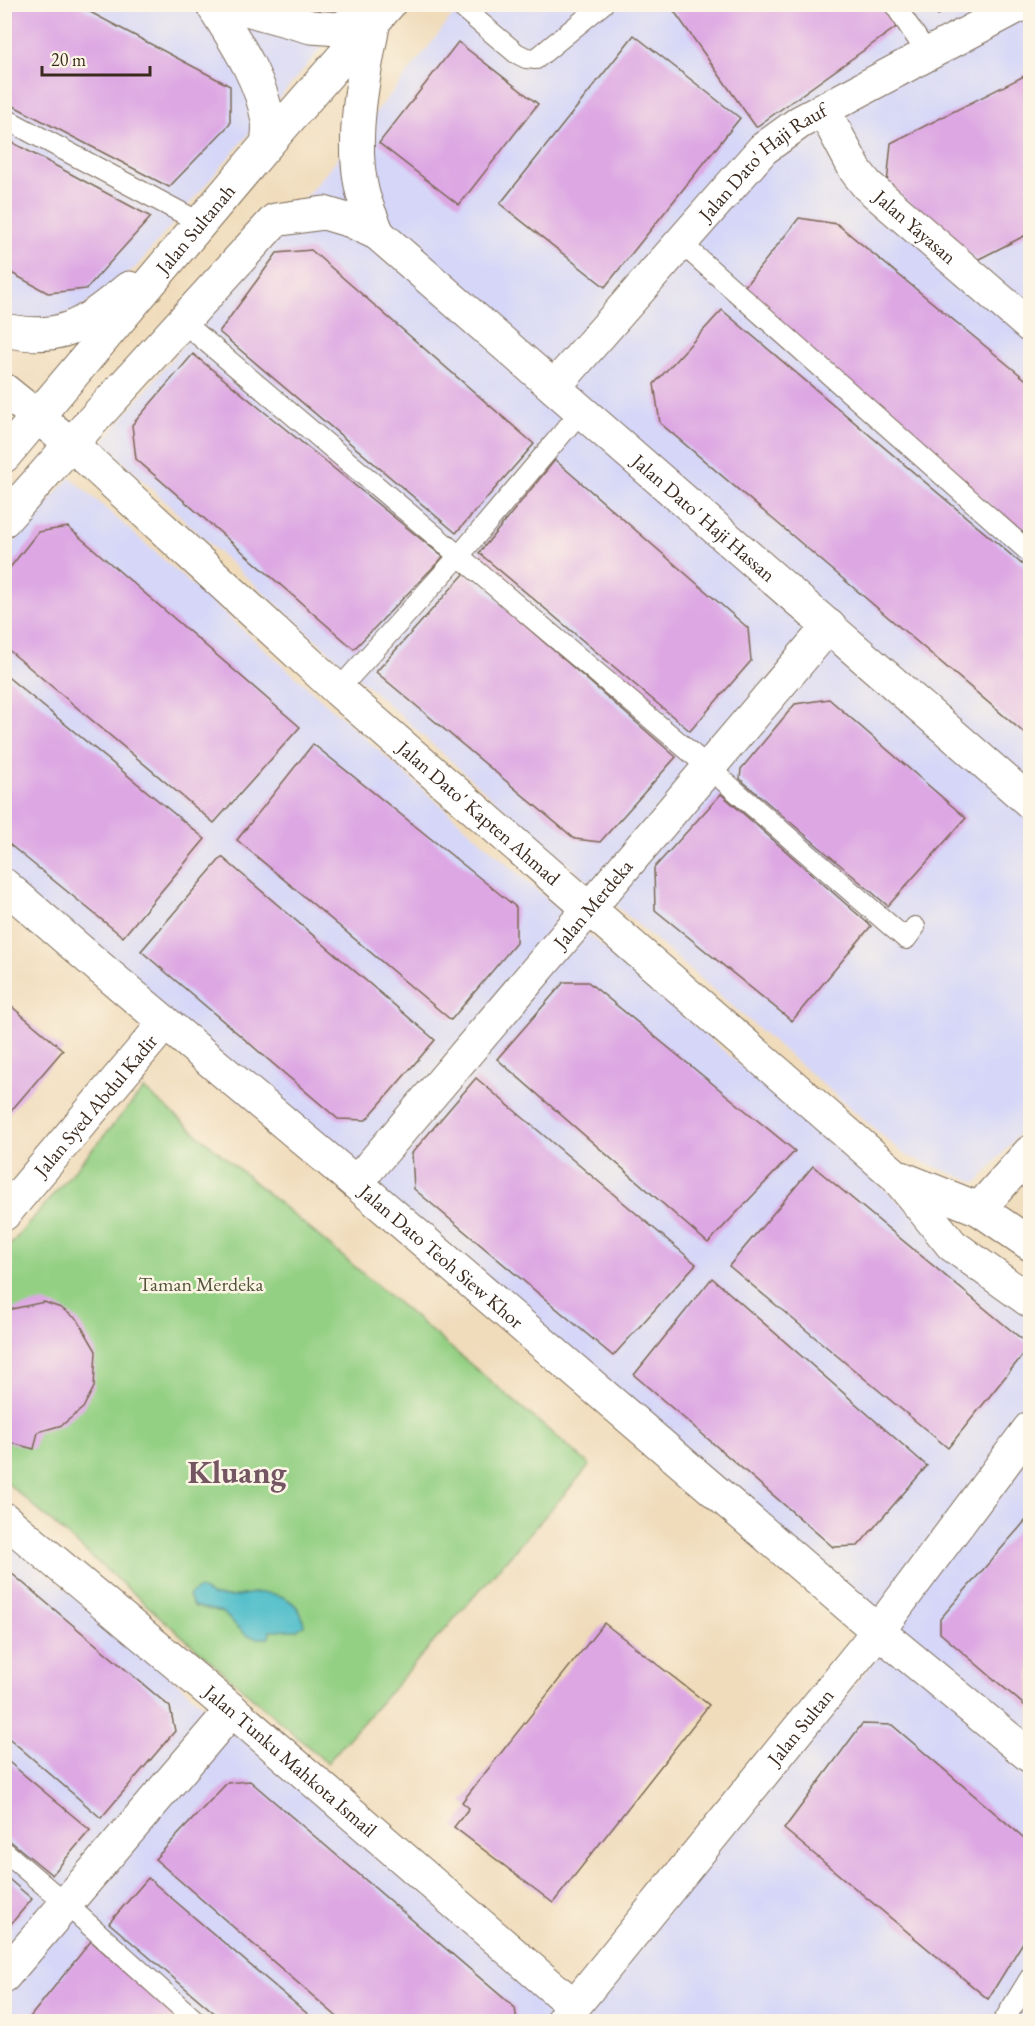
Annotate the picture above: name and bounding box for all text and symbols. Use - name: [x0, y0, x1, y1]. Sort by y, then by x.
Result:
- scale bar: [42, 39, 150, 77]
- text: 20 m: [51, 48, 86, 71]
- street label: Jalan Dato' Haji Rauf: [691, 96, 834, 228]
- street label: Jalan Sultanah: [149, 179, 241, 281]
- street label: Jalan Yayasan: [867, 183, 962, 270]
- street label: Jalan Dato' Haji Hassan: [625, 447, 781, 588]
- street label: Jalan Dato' Kapten Ahmad: [391, 733, 567, 891]
- street label: Jalan Merdeka: [546, 854, 638, 956]
- street label: Jalan Syed Abdul Kadir: [27, 1029, 163, 1184]
- street label: Jalan Dato Teoh Siew Khor: [352, 1177, 529, 1334]
- park label: Taman Merdeka: [139, 1271, 263, 1297]
- district label: Kluang: [187, 1451, 288, 1493]
- street label: Jalan Tunku Mahkota Ismail: [197, 1678, 383, 1843]
- street label: Jalan Sultan: [760, 1683, 840, 1772]

